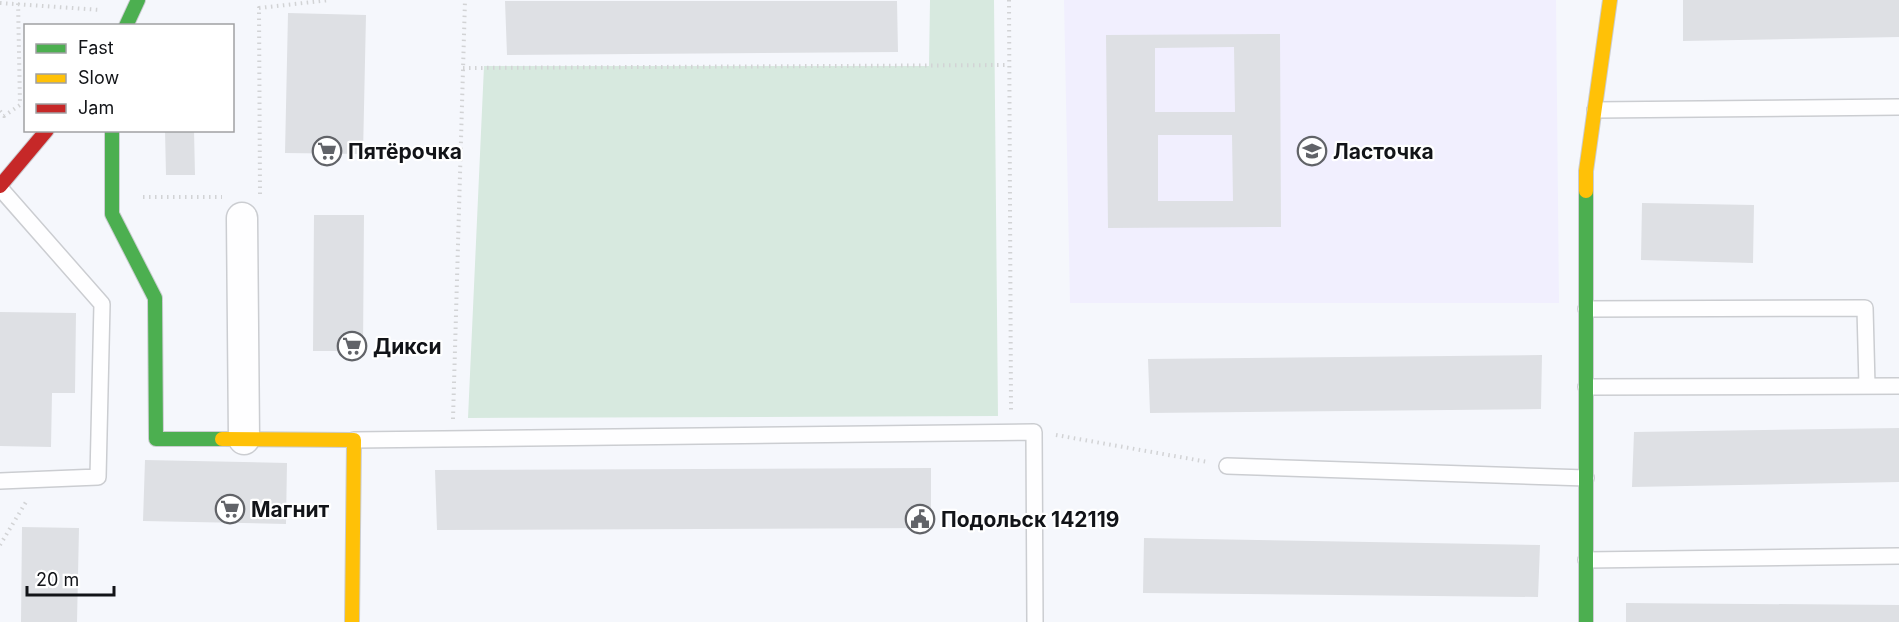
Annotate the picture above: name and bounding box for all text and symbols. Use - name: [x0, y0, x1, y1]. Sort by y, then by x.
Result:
- legend: [24, 24, 234, 132]
- text: Fast: [78, 37, 114, 58]
- text: Slow: [78, 67, 119, 88]
- text: Jam: [78, 97, 114, 118]
- supermarket icon: Пятёрочка: [311, 135, 343, 167]
- school or university icon: Ласточка: [1296, 135, 1328, 167]
- place label: Пятёрочка: [348, 139, 462, 164]
- place label: Ласточка: [1333, 139, 1434, 164]
- supermarket icon: Дикси: [336, 330, 368, 362]
- place label: Дикси: [373, 334, 442, 359]
- supermarket icon: Магнит: [214, 493, 246, 525]
- place label: Магнит: [251, 497, 330, 522]
- public building icon: Подольск 142119: [904, 503, 936, 535]
- place label: Подольск 142119: [941, 507, 1119, 532]
- scale bar: [27, 559, 114, 597]
- text: 20 m: [36, 569, 79, 590]

